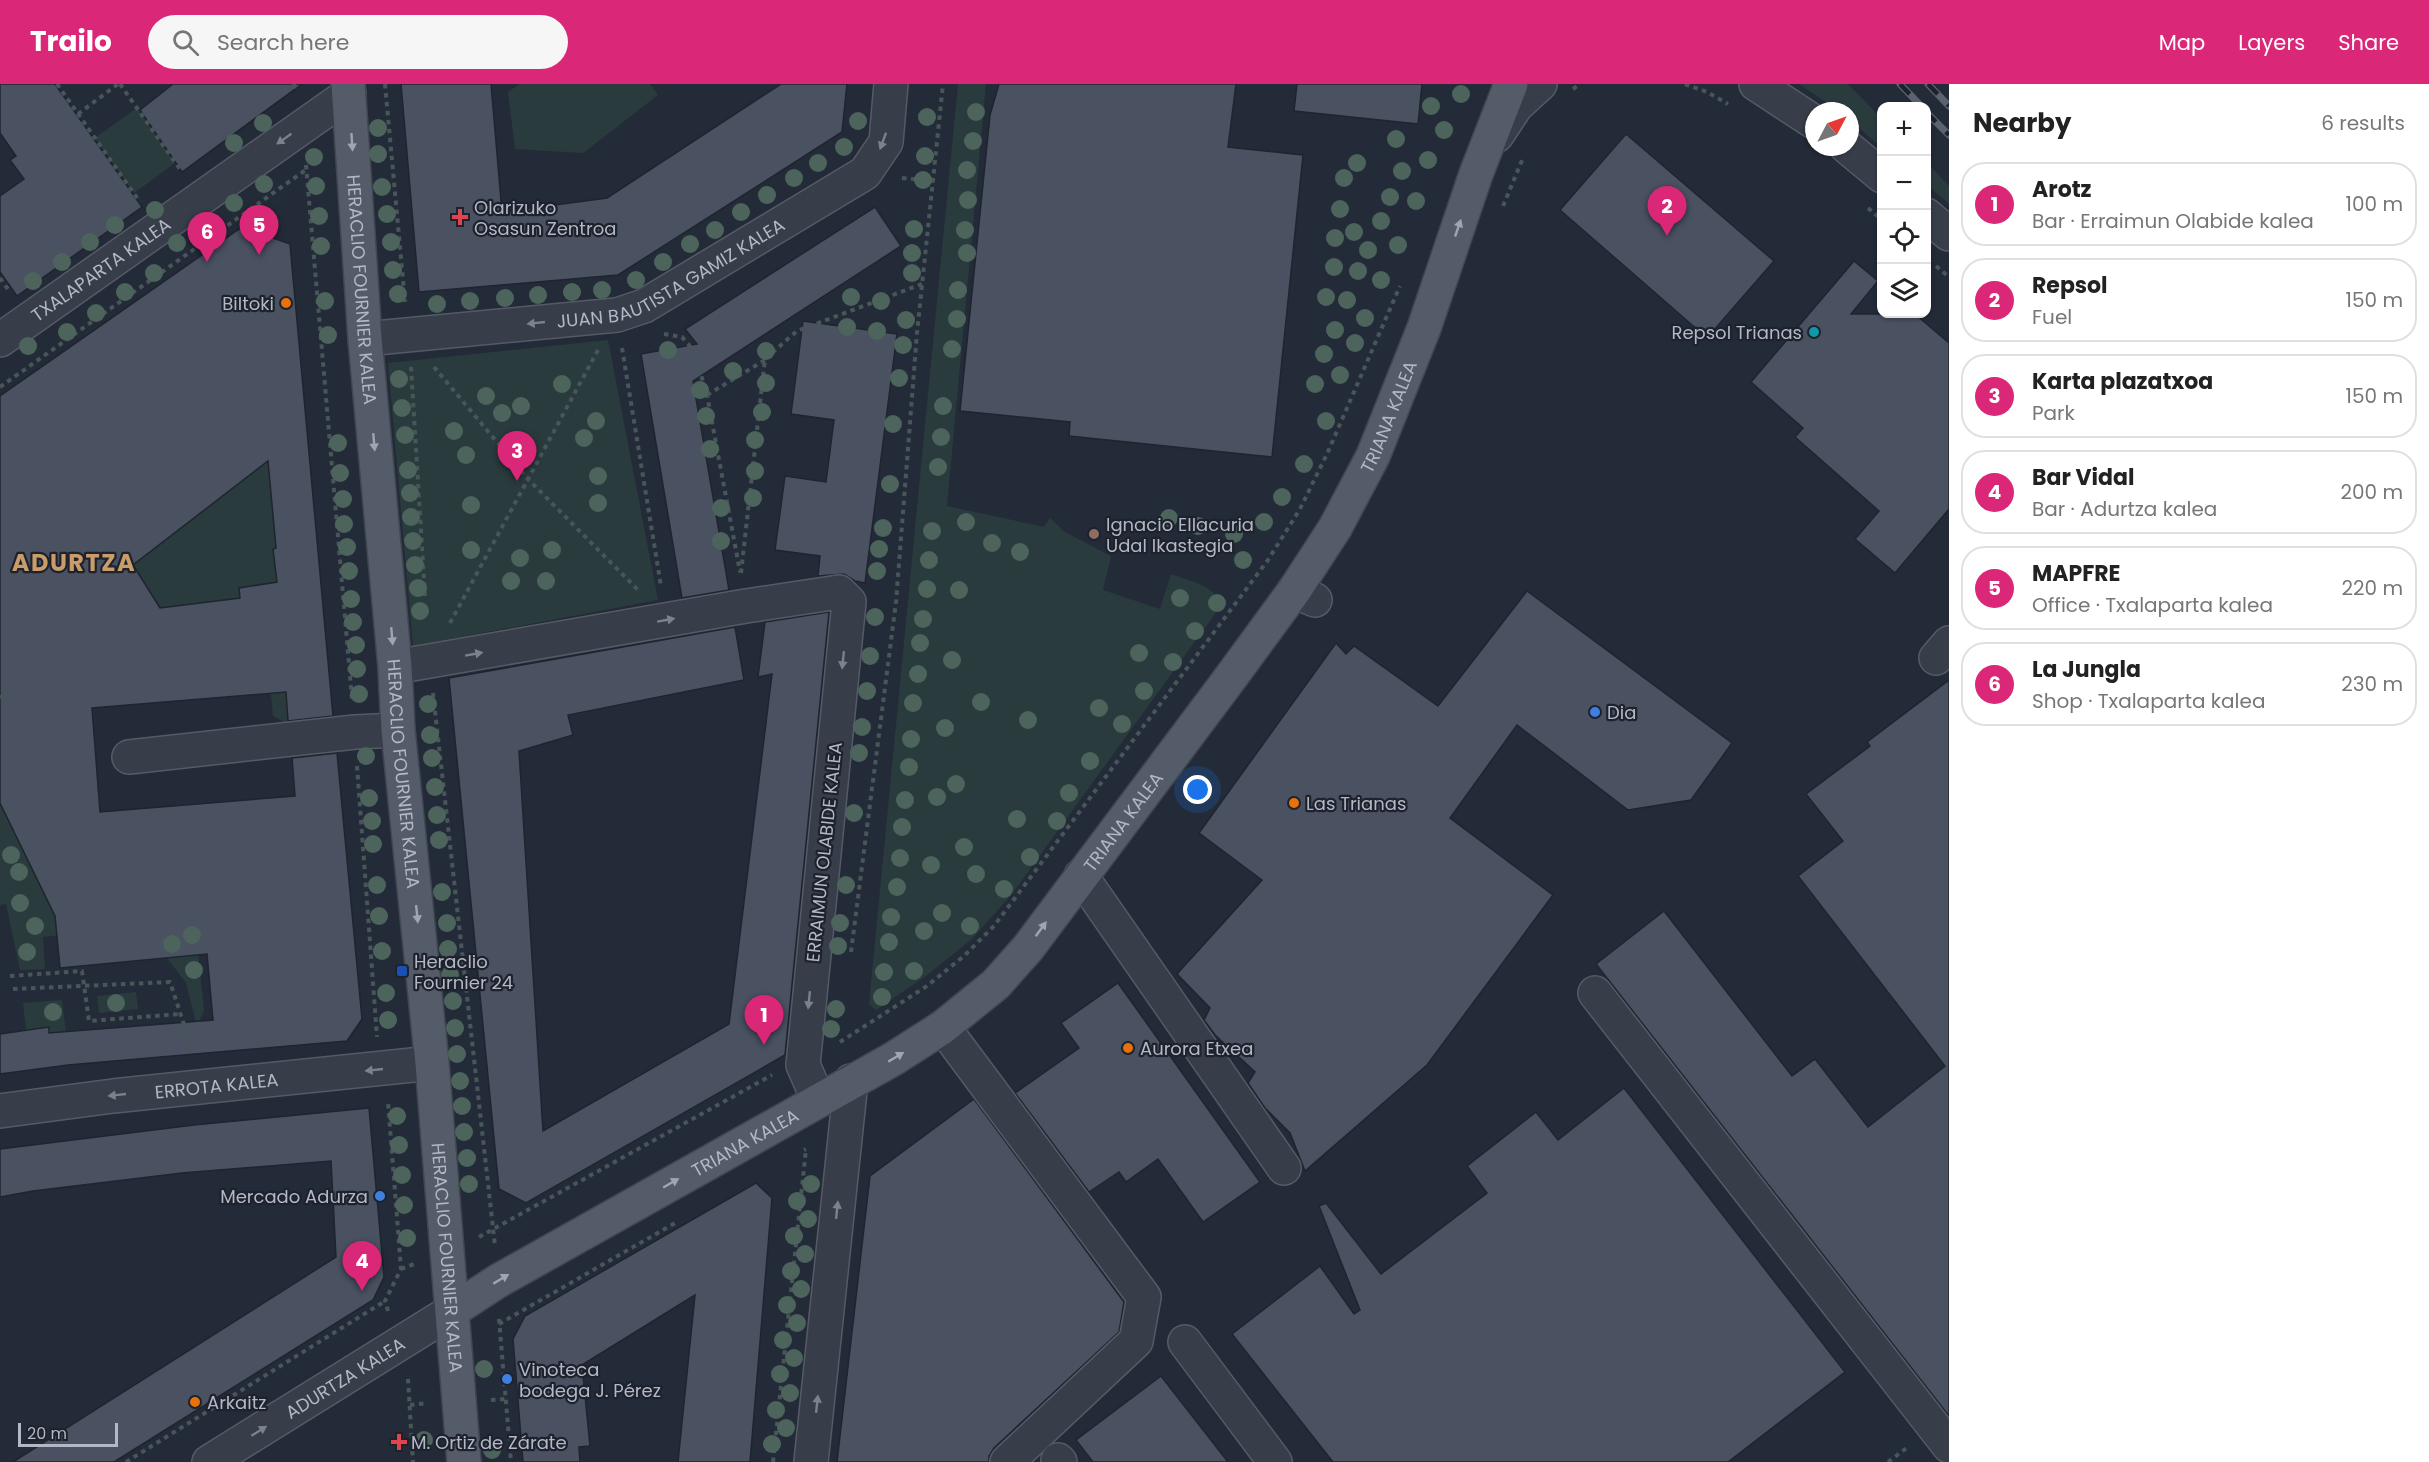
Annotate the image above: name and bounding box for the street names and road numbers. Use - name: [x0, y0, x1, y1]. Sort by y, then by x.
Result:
- street label: HERACLIO FOURNIER KALEA: [342, 174, 383, 406]
- street label: TXALAPARTA KALEA: [26, 211, 175, 327]
- street label: JUAN BAUTISTA GAMIZ KALEA: [556, 212, 789, 333]
- street label: TRIANA KALEA: [1354, 357, 1422, 477]
- street label: HERACLIO FOURNIER KALEA: [382, 658, 427, 890]
- street label: ERRAIMUN OLABIDE KALEA: [800, 741, 848, 963]
- street label: TRIANA KALEA: [1077, 766, 1169, 876]
- street label: ERROTA KALEA: [153, 1066, 279, 1104]
- street label: TRIANA KALEA: [687, 1102, 803, 1182]
- street label: HERACLIO FOURNIER KALEA: [426, 1142, 469, 1373]
- street label: ADURTZA KALEA: [280, 1331, 409, 1424]

